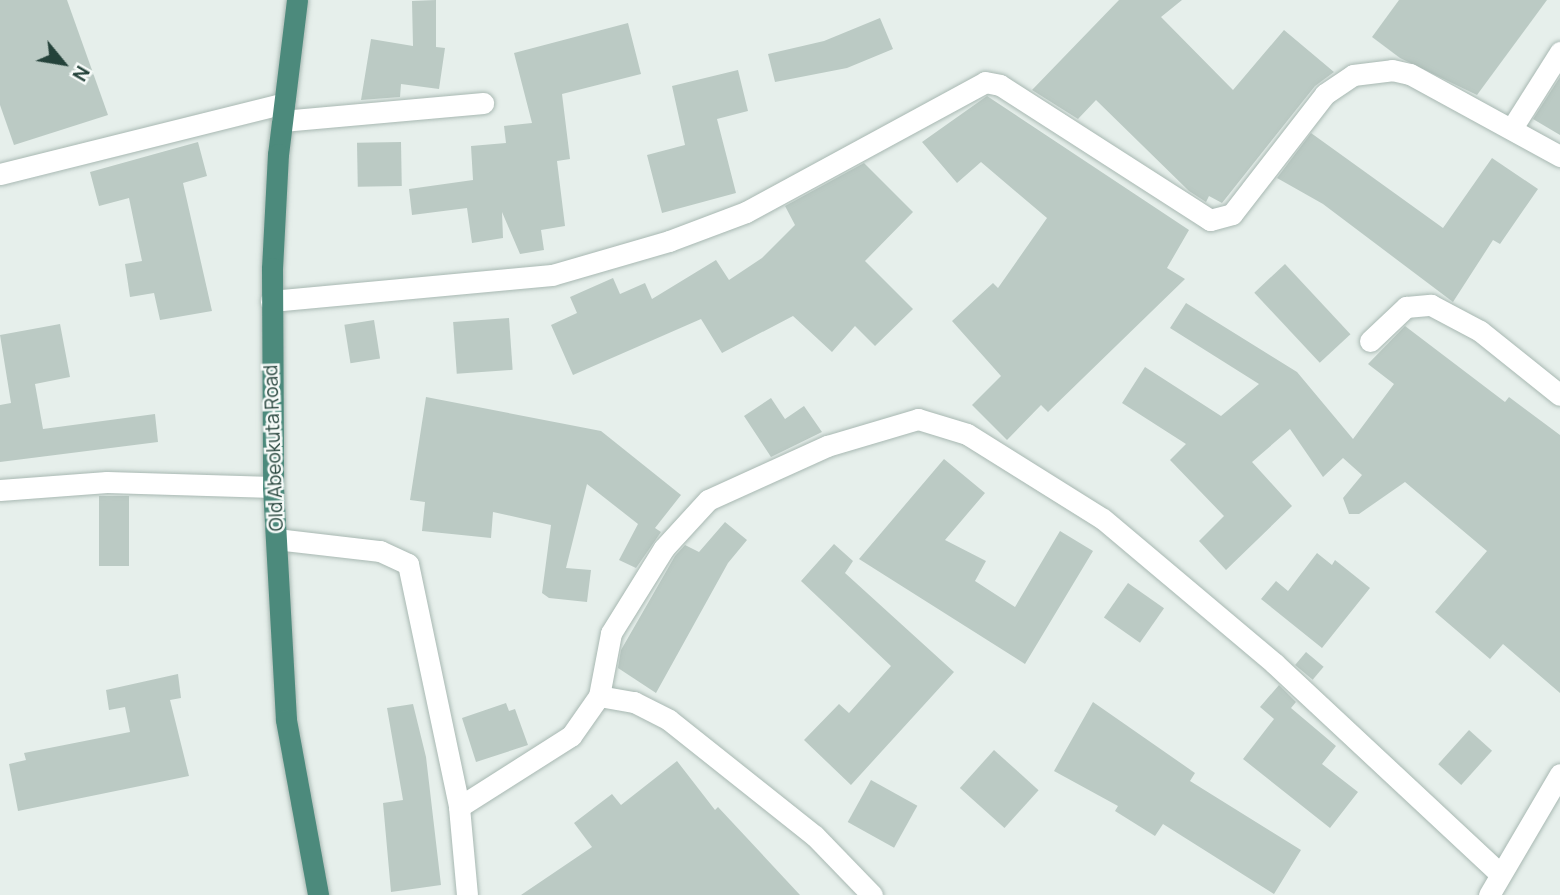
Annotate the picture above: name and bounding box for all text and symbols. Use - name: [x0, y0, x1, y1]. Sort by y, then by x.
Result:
- north arrow: [28, 28, 98, 98]
- text: N: [67, 61, 96, 86]
- street label: Old Abeokuta Road: [260, 364, 288, 532]

